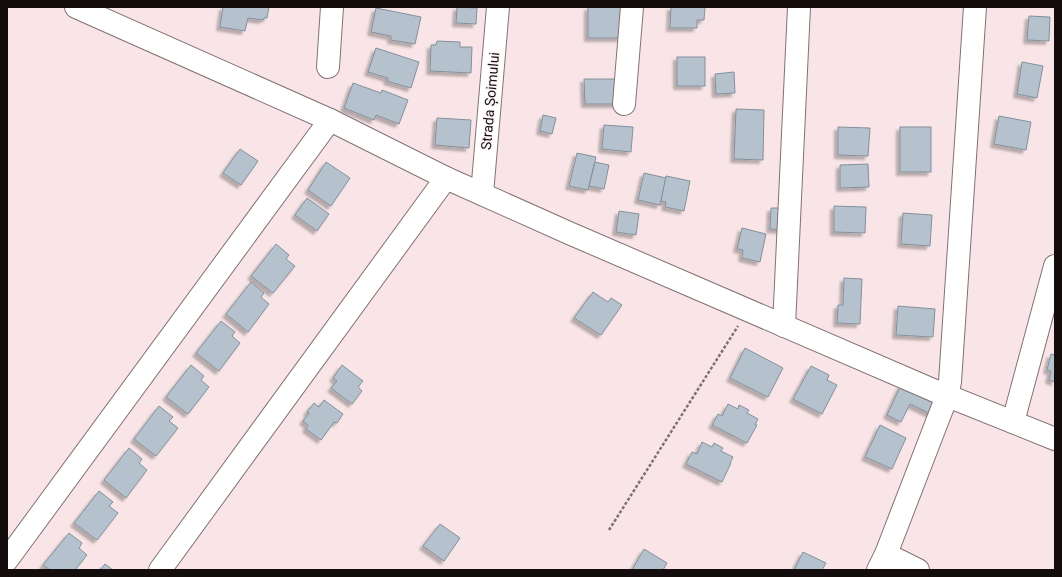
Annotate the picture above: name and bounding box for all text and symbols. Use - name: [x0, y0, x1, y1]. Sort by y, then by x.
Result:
- street label: Strada Șoimului: [478, 51, 503, 151]

